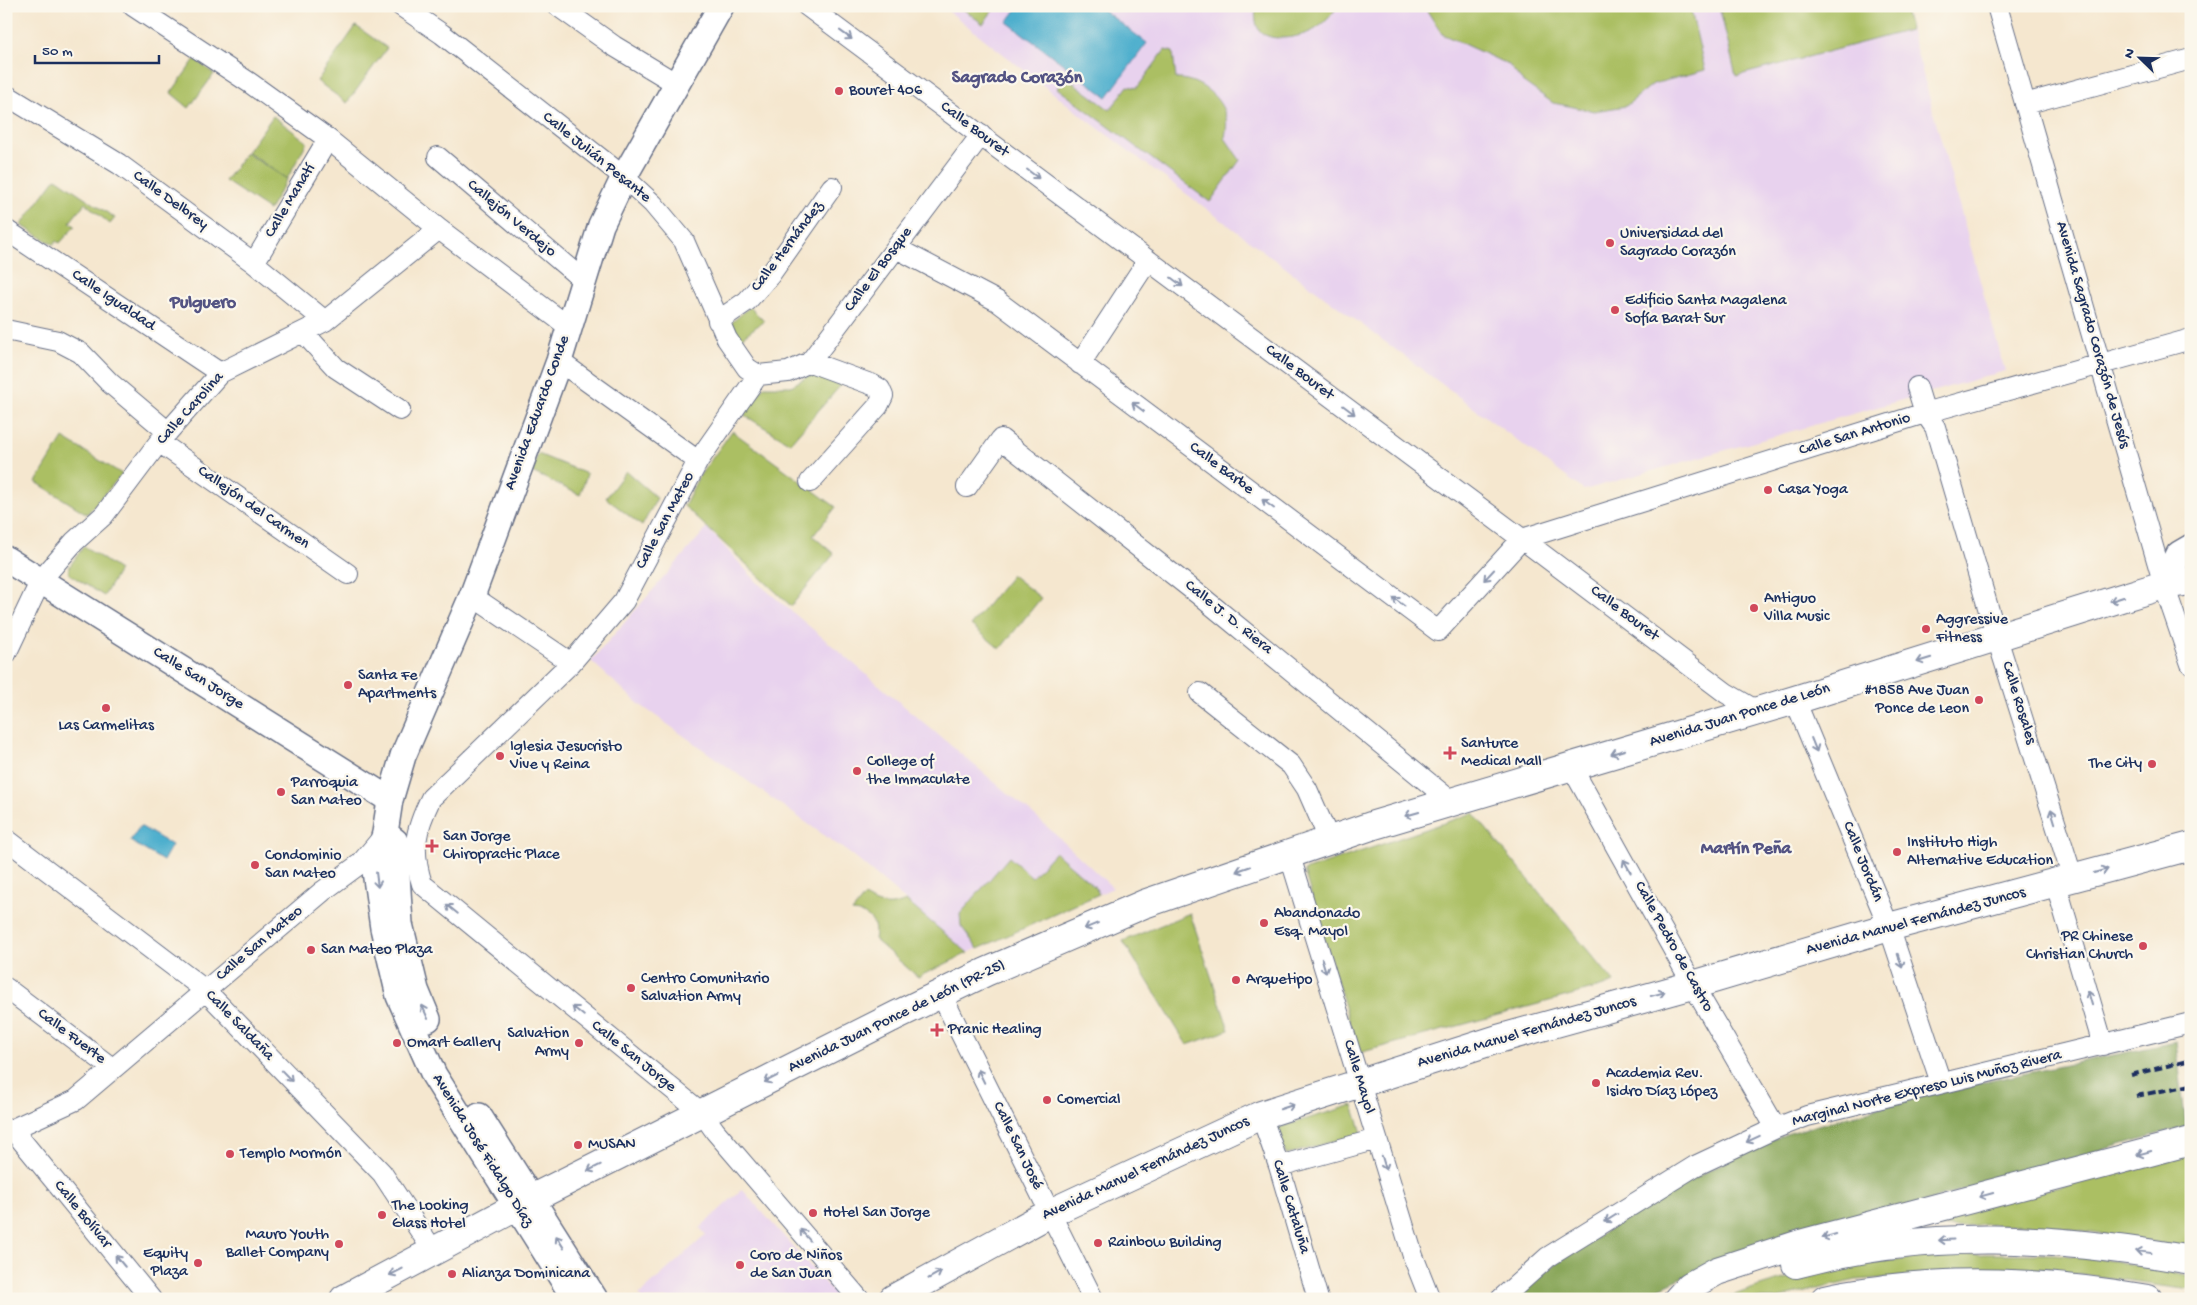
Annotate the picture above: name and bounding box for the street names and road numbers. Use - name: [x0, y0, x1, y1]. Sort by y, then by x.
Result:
- street label: Calle Bouret: [936, 98, 1013, 163]
- street label: Calle Julián Pesante: [538, 108, 655, 208]
- street label: Calle Manatí: [261, 160, 321, 242]
- street label: Calle Delbrey: [128, 167, 212, 235]
- street label: Callejón Verdejo: [463, 176, 559, 262]
- street label: Calle Hernández: [748, 197, 829, 296]
- street label: Avenida Sagrado Corazón de Jesús: [2050, 219, 2134, 452]
- street label: Calle El Bosque: [841, 223, 918, 316]
- street label: Calle Igualdad: [67, 266, 160, 337]
- street label: Avenida Eduardo Conde: [501, 332, 575, 493]
- street label: Calle Bouret: [1261, 341, 1338, 406]
- street label: Calle Carolina: [153, 368, 229, 449]
- street label: Calle San Antonio: [1797, 409, 1913, 461]
- street label: Calle Barbe: [1185, 439, 1258, 500]
- street label: Callejón del Carmen: [193, 462, 313, 554]
- street label: Calle San Mateo: [632, 469, 700, 573]
- street label: Calle J. D. Riera: [1180, 577, 1277, 660]
- street label: Calle Bouret: [1586, 582, 1663, 647]
- street label: Calle San Jorge: [149, 643, 248, 715]
- street label: Calle Rosales: [1996, 659, 2040, 748]
- street label: Avenida Juan Ponce de León: [1647, 679, 1833, 753]
- street label: Calle Jordán: [1837, 819, 1887, 905]
- street label: Calle Pedro de Castro: [1629, 878, 1717, 1016]
- street label: Avenida Manuel Fernández Juncos: [1804, 883, 2029, 960]
- street label: Calle San Mateo: [213, 902, 307, 986]
- street label: Avenida Juan Ponce de León (PR-25): [785, 956, 1009, 1078]
- street label: Calle Saldaña: [200, 987, 278, 1066]
- street label: Avenida Manuel Fernández Juncos: [1416, 992, 1640, 1073]
- street label: Calle Fuerte: [33, 1005, 110, 1069]
- street label: Calle San Jorge: [587, 1017, 680, 1098]
- street label: Calle Mayol: [1338, 1038, 1378, 1116]
- street label: Marginal Norte Expreso Luis Muñoz Rivera: [1790, 1046, 2065, 1132]
- street label: Avenida José Fidalgo Díaz: [427, 1071, 537, 1232]
- street label: Calle San José: [988, 1099, 1047, 1194]
- street label: Avenida Manuel Fernández Juncos: [1039, 1112, 1254, 1225]
- street label: Calle Cataluña: [1267, 1158, 1314, 1257]
- street label: Calle Bolívar: [49, 1177, 116, 1254]

